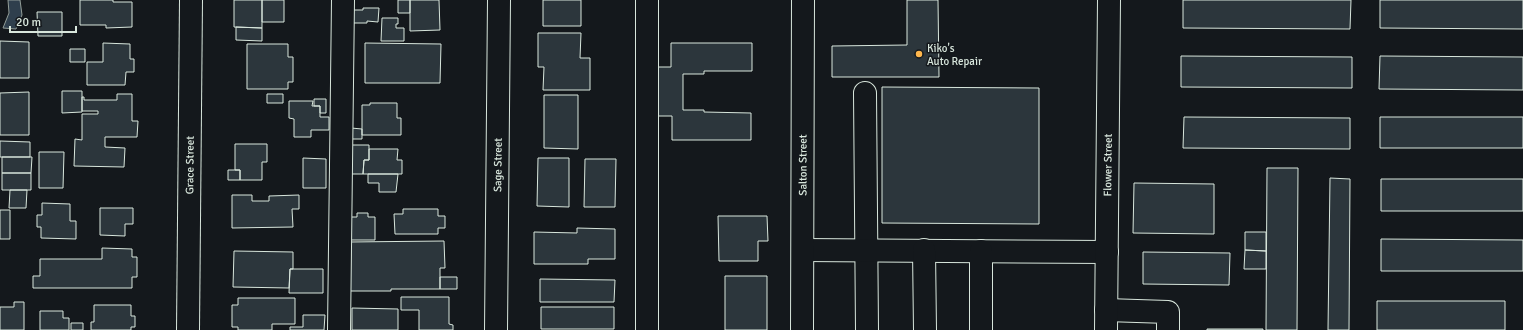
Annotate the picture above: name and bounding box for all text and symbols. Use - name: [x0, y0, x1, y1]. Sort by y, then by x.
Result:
- scale bar: [10, 8, 76, 34]
- text: 20 m: [16, 15, 41, 30]
- place label: Kiko's Auto Repair: [927, 42, 982, 68]
- marker: Kiko's Auto Repair: [914, 49, 924, 59]
- street label: Flower Street: [1101, 133, 1115, 197]
- street label: Salton Street: [796, 134, 810, 196]
- street label: Grace Street: [183, 136, 197, 194]
- street label: Sage Street: [491, 138, 505, 192]

